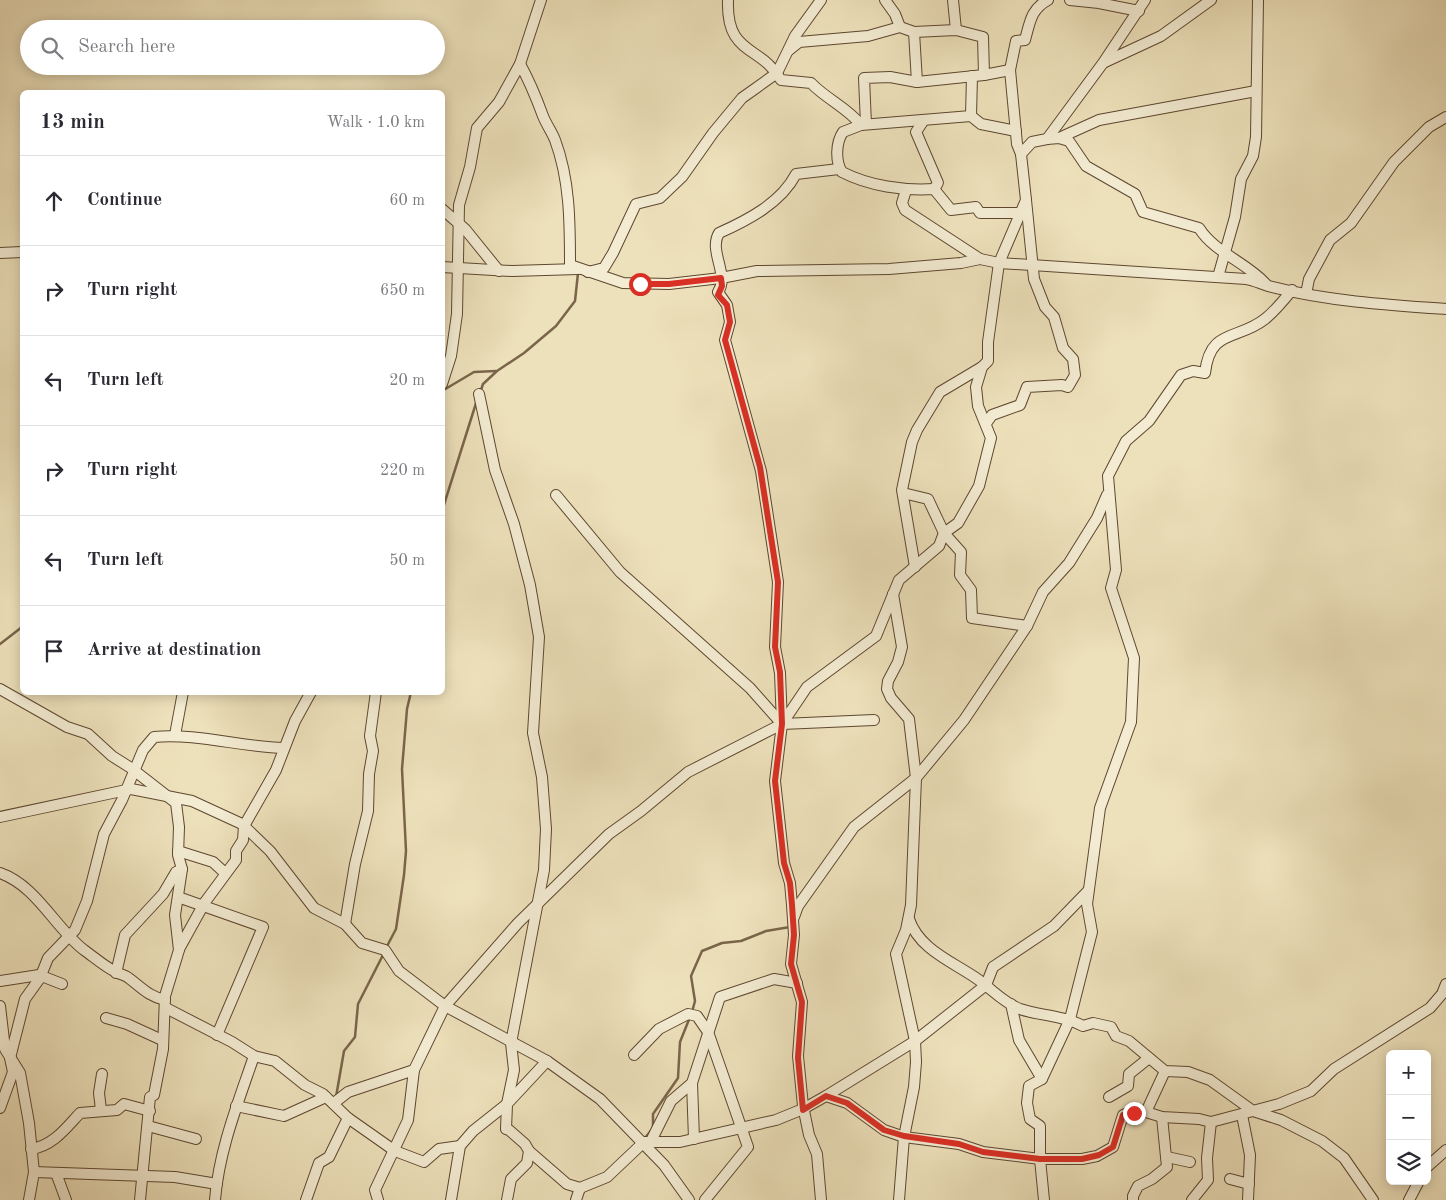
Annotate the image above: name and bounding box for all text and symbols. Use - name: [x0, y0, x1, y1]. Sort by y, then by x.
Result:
- search box: [20, 20, 445, 75]
- icon: search: [38, 34, 66, 62]
- text: Search here: [78, 38, 175, 57]
- text: 13 min: [40, 112, 105, 133]
- text: Walk · 1.0 km: [327, 115, 425, 131]
- icon: ahead: [40, 187, 68, 215]
- text: Continue: [87, 191, 162, 210]
- text: 60 m: [389, 193, 425, 209]
- route start: [629, 273, 652, 296]
- icon: right: [40, 277, 68, 305]
- text: Turn right: [87, 281, 177, 300]
- text: 650 m: [380, 283, 425, 299]
- icon: left: [40, 367, 68, 395]
- text: Turn left: [87, 371, 164, 390]
- text: 20 m: [389, 373, 425, 389]
- icon: right: [40, 457, 68, 485]
- text: Turn right: [87, 461, 177, 480]
- text: 220 m: [380, 463, 425, 479]
- icon: left: [40, 547, 68, 575]
- text: Turn left: [87, 551, 164, 570]
- text: 50 m: [389, 553, 425, 569]
- icon: arrive: [40, 637, 68, 665]
- text: Arrive at destination: [87, 641, 261, 660]
- map controls: [1386, 1050, 1431, 1185]
- button: +: [1386, 1050, 1431, 1095]
- button: −: [1386, 1095, 1431, 1140]
- route end: [1123, 1102, 1146, 1125]
- button: layers: [1386, 1140, 1431, 1185]

